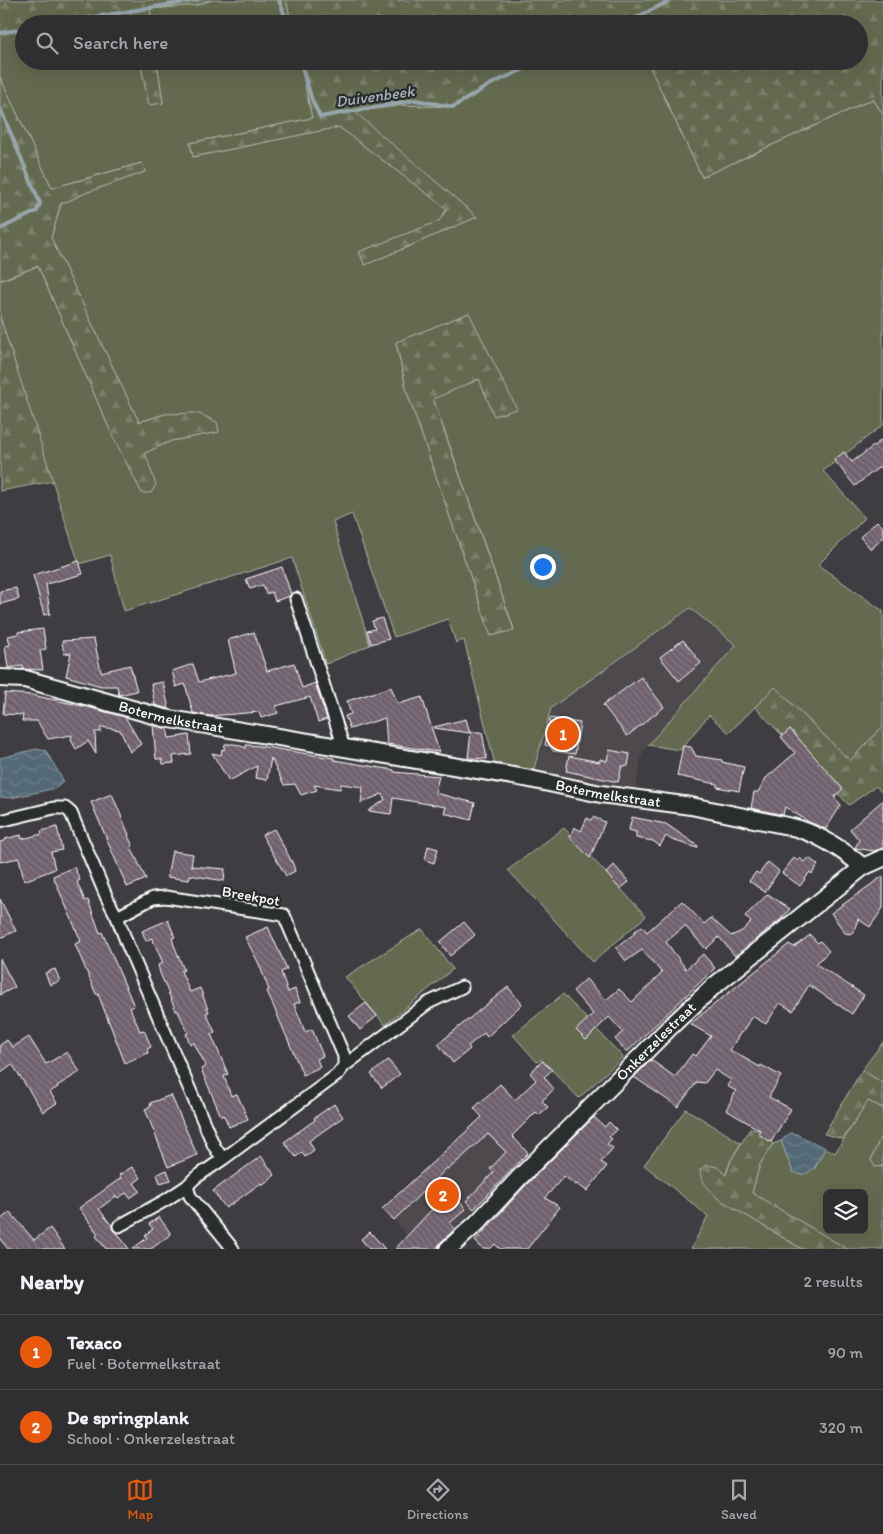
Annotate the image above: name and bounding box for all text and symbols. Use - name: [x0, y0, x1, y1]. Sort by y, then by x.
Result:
- search box: [15, 15, 868, 70]
- icon: search: [33, 29, 61, 57]
- text: Search here: [73, 31, 168, 54]
- water label: Duivenbeek: [335, 81, 416, 111]
- your location: [530, 554, 556, 580]
- street label: Botermelkstraat: [117, 697, 225, 737]
- pin: 1: [547, 715, 579, 753]
- street label: Botermelkstraat: [554, 776, 662, 811]
- street label: Breekpot: [220, 882, 282, 910]
- street label: Onkerzelestraat: [612, 998, 700, 1085]
- pin: 2: [427, 1176, 459, 1214]
- map controls: [823, 1189, 868, 1234]
- button: layers: [823, 1189, 868, 1234]
- text: Nearby: [20, 1269, 84, 1294]
- text: 2 results: [803, 1272, 863, 1291]
- text: Texaco: [67, 1331, 122, 1354]
- text: 1: [32, 1343, 40, 1362]
- text: 90 m: [828, 1343, 863, 1362]
- text: Fuel · Botermelkstraat: [67, 1354, 221, 1373]
- text: De springplank: [67, 1406, 189, 1429]
- text: 2: [32, 1418, 40, 1437]
- text: 320 m: [819, 1418, 863, 1437]
- text: School · Onkerzelestraat: [67, 1429, 235, 1448]
- tab: Map: [126, 1476, 154, 1523]
- tab: Directions: [407, 1476, 468, 1523]
- tab: Saved: [721, 1476, 757, 1523]

